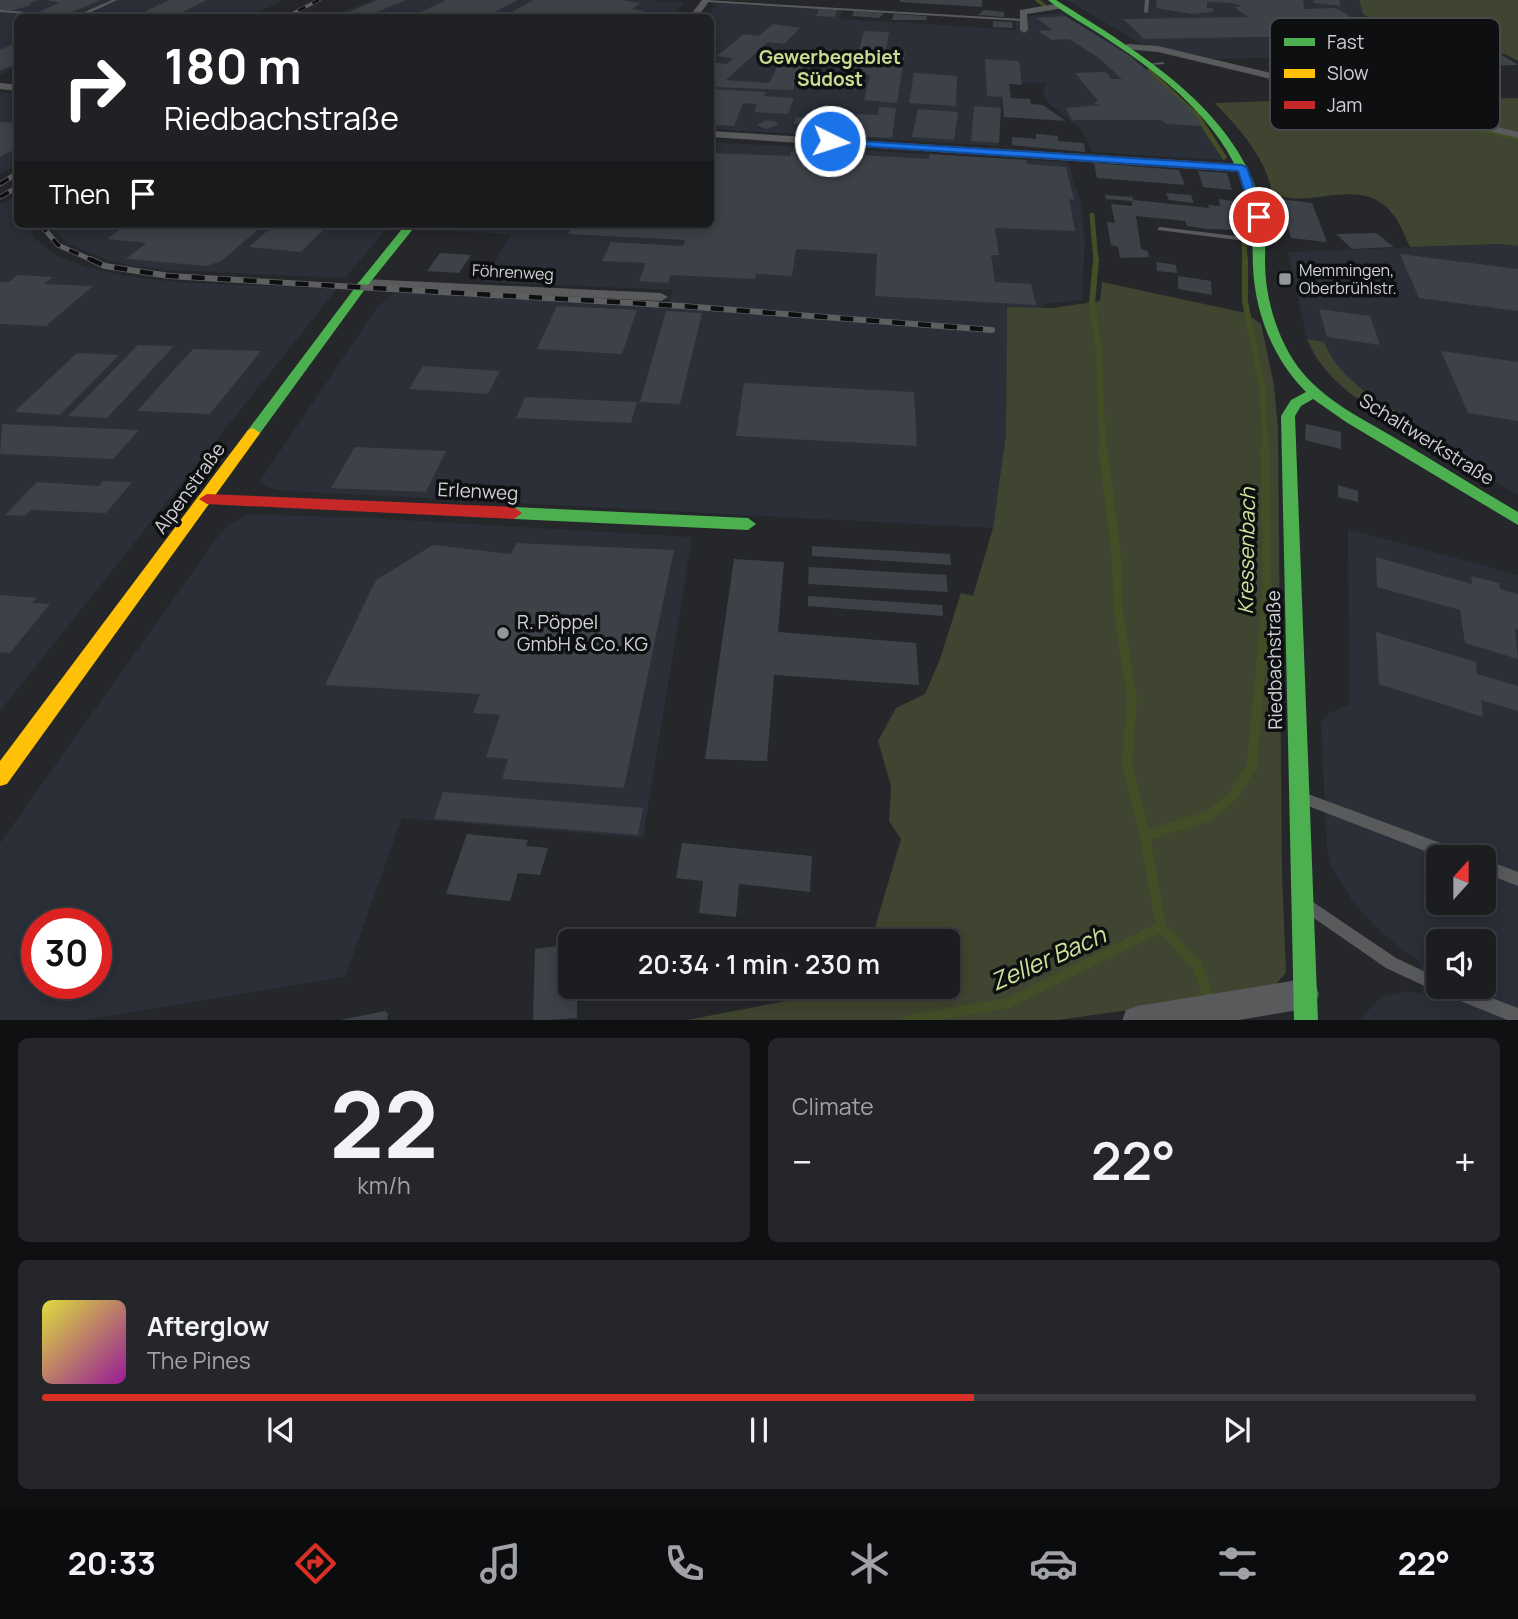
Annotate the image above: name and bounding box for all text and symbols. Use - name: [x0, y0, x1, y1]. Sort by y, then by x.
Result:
- legend: [1270, 18, 1500, 130]
- text: Fast: [1327, 29, 1364, 55]
- text: 180 m: [164, 32, 302, 99]
- icon: right: [49, 42, 140, 133]
- district label: Gewerbegebiet Südost: [759, 44, 901, 92]
- text: Slow: [1327, 60, 1369, 86]
- text: Jam: [1327, 92, 1362, 118]
- text: Riedbachstraße: [164, 96, 399, 140]
- position arrow: [793, 104, 867, 178]
- icon: arrive: [124, 175, 162, 213]
- text: Then: [49, 176, 110, 212]
- pin: [1229, 187, 1289, 247]
- icon: arrive: [1240, 198, 1278, 236]
- street label: Föhrenweg: [472, 259, 554, 285]
- place label: Memmingen, Oberbrühlstr.: [1299, 259, 1397, 299]
- marker: Memmingen, Oberbrühlstr.: [1277, 271, 1293, 287]
- street label: Schaltwerkstraße: [1355, 387, 1499, 491]
- street label: Alpenstraße: [147, 437, 231, 539]
- street label: Erlenweg: [437, 476, 519, 506]
- water label: Kressenbach: [1231, 486, 1261, 615]
- street label: Riedbachstraße: [1260, 590, 1288, 730]
- place label: R. Pöppel GmbH & Co. KG: [517, 609, 648, 657]
- marker: R. Pöppel GmbH & Co. KG: [495, 625, 511, 641]
- north arrow: [1426, 845, 1496, 915]
- map controls: [1426, 845, 1496, 999]
- speed limit sign: 30: [21, 908, 112, 999]
- water label: Zeller Bach: [984, 917, 1111, 998]
- button: sound: [1426, 929, 1496, 999]
- text: 20:34 · 1 min · 230 m: [638, 946, 880, 982]
- text: 22: [330, 1061, 438, 1185]
- text: Climate: [792, 1090, 874, 1122]
- text: 22°: [1091, 1125, 1176, 1196]
- text: −: [792, 1135, 813, 1187]
- text: +: [1454, 1135, 1476, 1187]
- text: km/h: [357, 1169, 411, 1201]
- text: Afterglow: [147, 1308, 269, 1344]
- text: The Pines: [147, 1344, 251, 1376]
- icon: previous: [262, 1411, 300, 1449]
- icon: pause: [740, 1411, 778, 1449]
- icon: next: [1218, 1411, 1256, 1449]
- icon: directions: [291, 1539, 340, 1588]
- icon: music: [476, 1539, 525, 1588]
- icon: phone: [660, 1539, 709, 1588]
- icon: climate: [845, 1539, 894, 1588]
- icon: car: [1029, 1539, 1078, 1588]
- icon: filters: [1213, 1539, 1262, 1588]
- text: 20:33: [68, 1541, 156, 1585]
- text: 22°: [1398, 1541, 1450, 1585]

